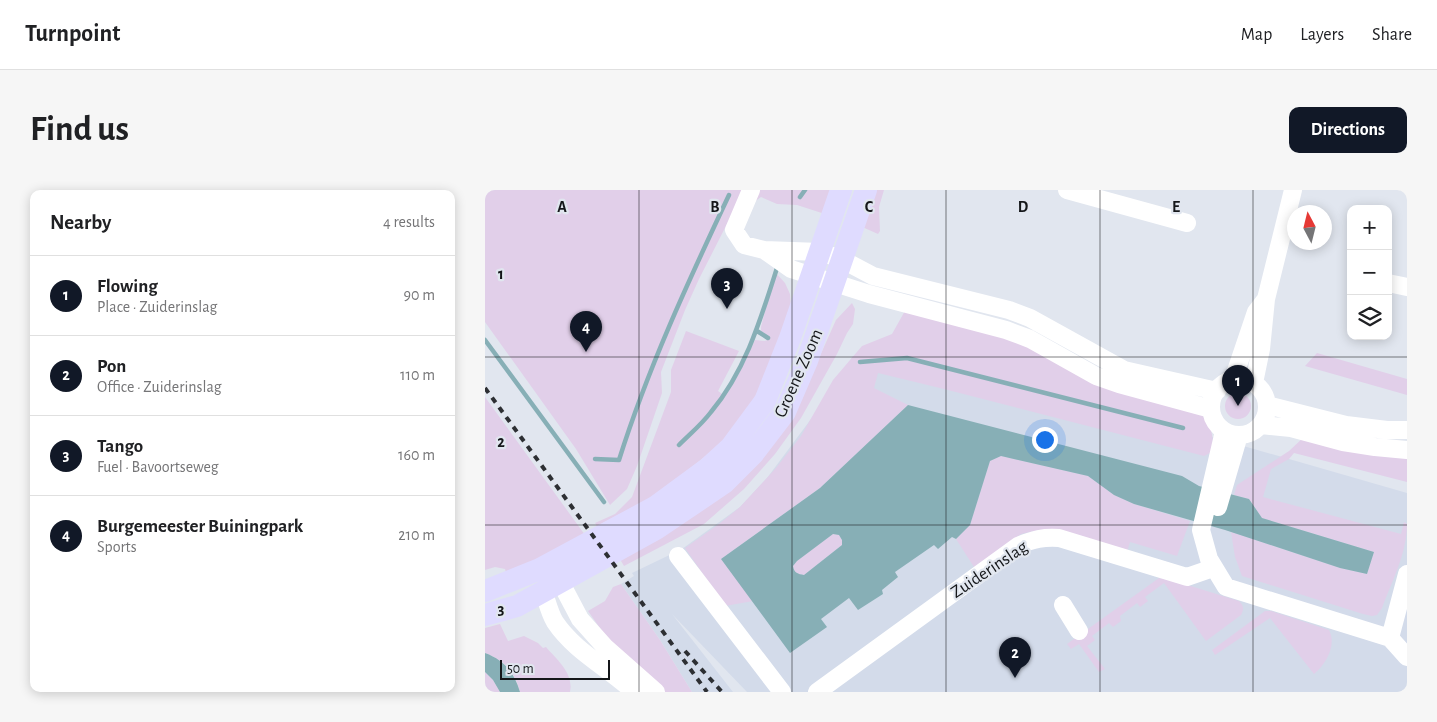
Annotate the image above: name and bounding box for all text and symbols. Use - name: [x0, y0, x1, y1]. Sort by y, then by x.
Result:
- text: Turnpoint: [25, 22, 120, 46]
- text: Map: [1241, 26, 1272, 44]
- text: Layers: [1300, 26, 1344, 44]
- text: Share: [1372, 26, 1412, 44]
- button: Directions: [1289, 107, 1407, 153]
- text: Find us: [30, 112, 129, 147]
- text: A: [557, 199, 567, 215]
- text: B: [710, 199, 720, 215]
- text: C: [865, 199, 874, 215]
- text: D: [1018, 199, 1029, 215]
- text: E: [1172, 199, 1180, 215]
- north arrow: [1287, 205, 1332, 250]
- map controls: [1347, 205, 1392, 340]
- button: +: [1347, 205, 1392, 250]
- text: Nearby: [50, 212, 111, 233]
- text: 4 results: [383, 214, 435, 230]
- button: −: [1347, 250, 1392, 295]
- text: 1: [498, 266, 504, 282]
- pin: 3: [711, 268, 743, 309]
- text: Flowing: [97, 277, 158, 296]
- text: 1: [63, 287, 69, 303]
- text: 90 m: [404, 287, 435, 303]
- button: layers: [1347, 295, 1392, 340]
- text: Place · Zuiderinslag: [97, 299, 217, 315]
- pin: 4: [570, 311, 602, 352]
- street label: Groene Zoom: [771, 326, 826, 420]
- text: Pon: [97, 357, 126, 376]
- pin: 1: [1222, 365, 1254, 406]
- text: 2: [62, 367, 70, 383]
- text: 110 m: [400, 367, 435, 383]
- text: Office · Zuiderinslag: [97, 379, 222, 395]
- your location: [1032, 427, 1058, 453]
- text: 2: [497, 434, 505, 450]
- text: Tango: [97, 437, 143, 456]
- text: 3: [63, 447, 69, 463]
- text: 160 m: [398, 447, 435, 463]
- text: Fuel · Bavoortseweg: [97, 459, 219, 475]
- text: Burgemeester Buiningpark: [97, 517, 303, 536]
- text: 4: [62, 527, 70, 543]
- text: 210 m: [398, 527, 435, 543]
- street label: Zuiderinslag: [948, 538, 1031, 602]
- text: Sports: [97, 539, 137, 555]
- text: 3: [498, 601, 505, 617]
- pin: 2: [999, 637, 1031, 678]
- scale bar: [500, 657, 610, 680]
- text: 50 m: [507, 662, 534, 676]

